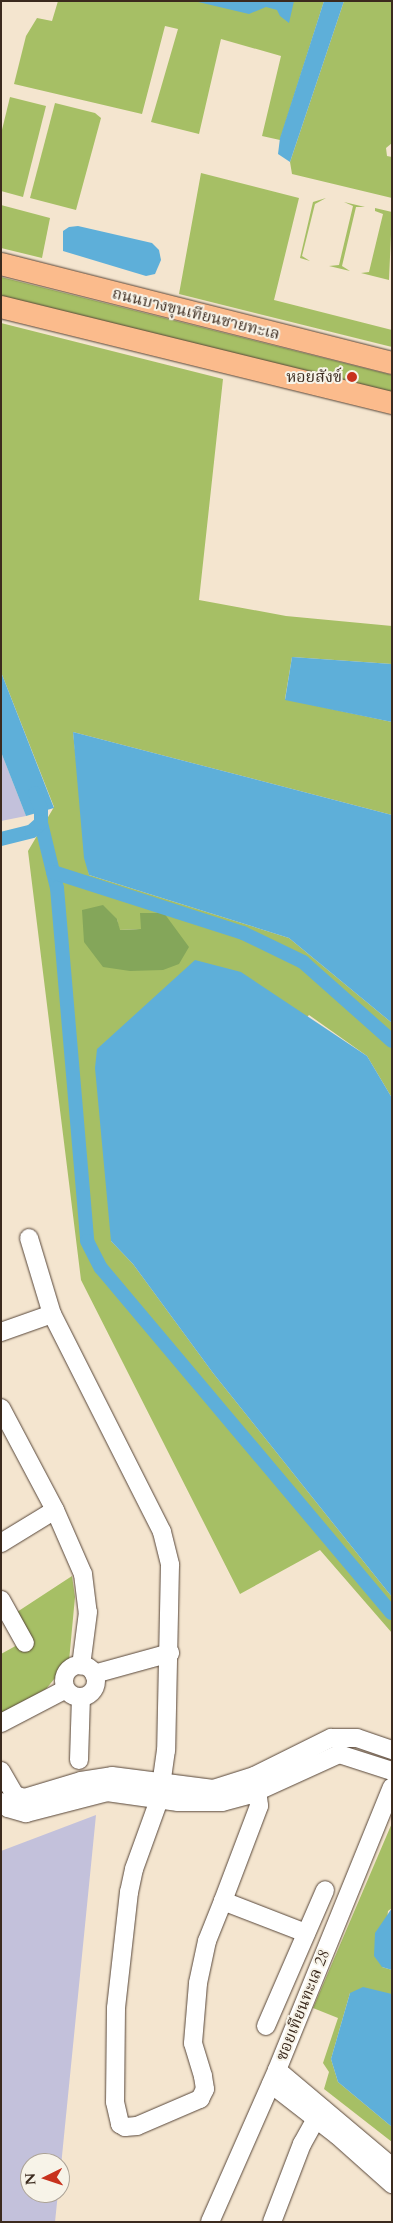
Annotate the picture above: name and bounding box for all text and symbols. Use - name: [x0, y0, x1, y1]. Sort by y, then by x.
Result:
- street label: ถนนบางขุนเทียนชายทะเล: [110, 284, 282, 344]
- place label: หอยสังข์: [286, 367, 342, 387]
- marker: หอยสังข์: [346, 371, 358, 383]
- street label: ซอยเทียนทะเล 28: [272, 1947, 334, 2063]
- north arrow: [20, 2153, 70, 2203]
- text: N: [21, 2172, 40, 2186]

